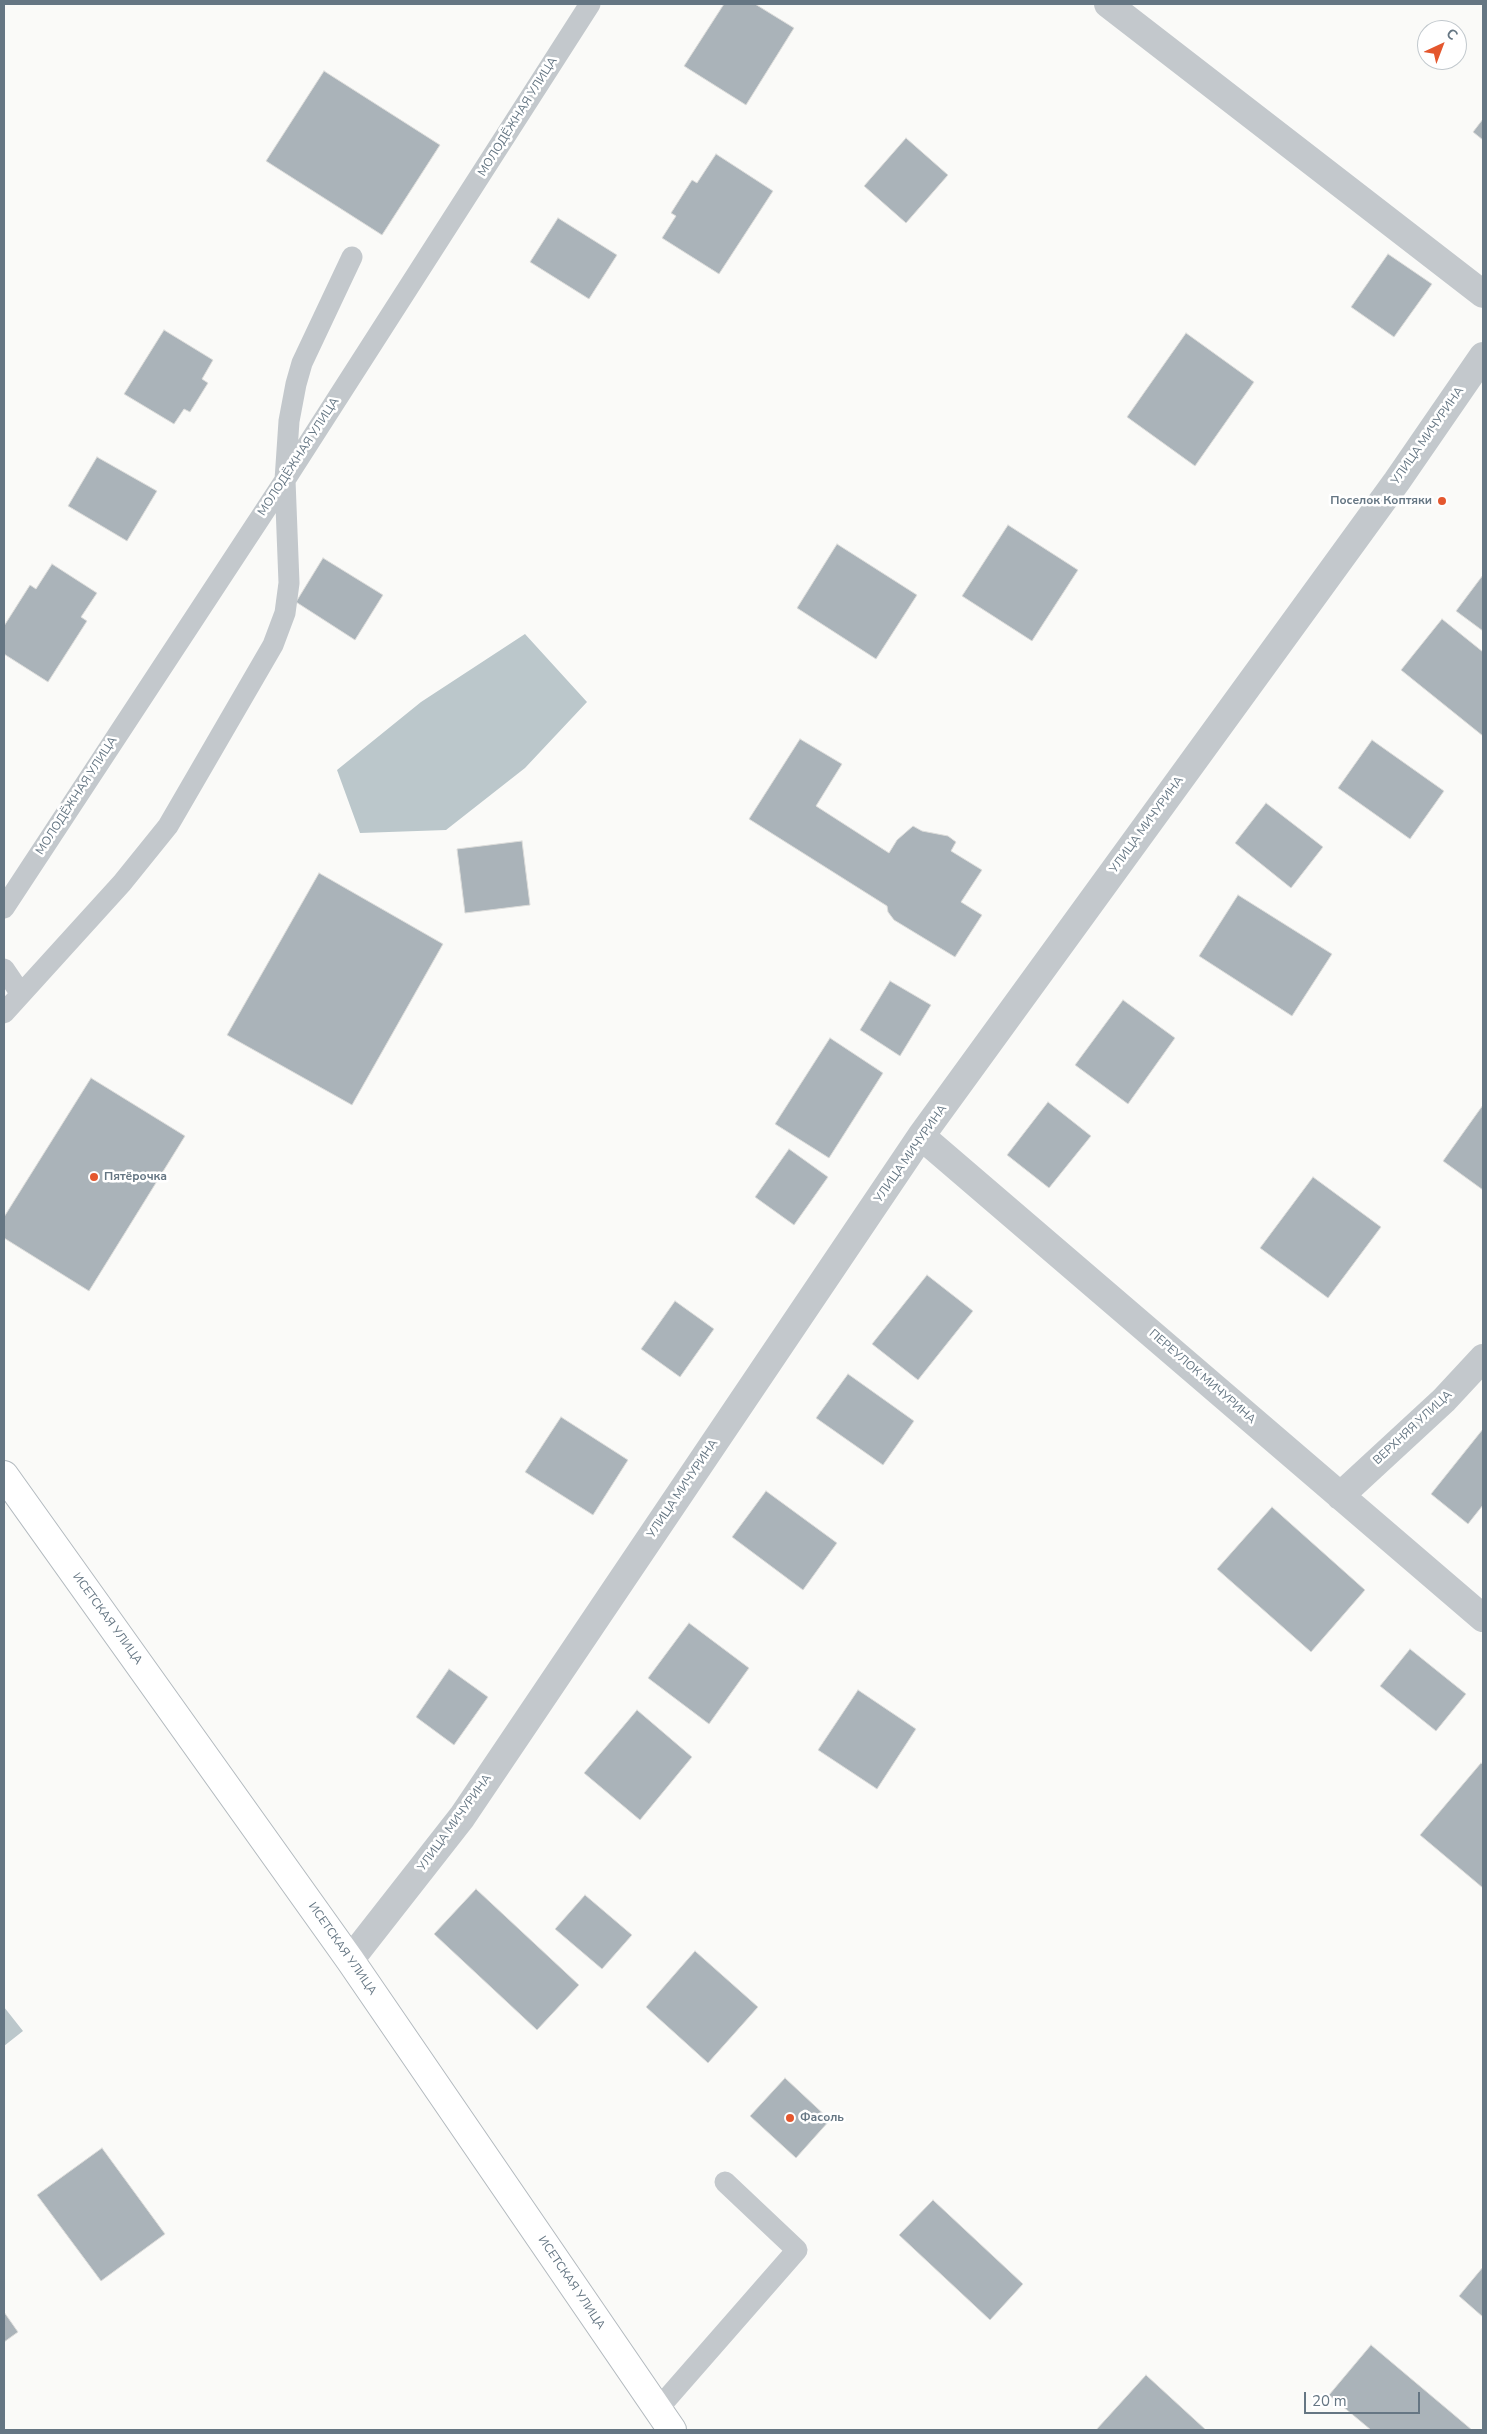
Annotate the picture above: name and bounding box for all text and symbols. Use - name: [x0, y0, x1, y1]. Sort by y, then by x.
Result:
- north arrow: [1417, 20, 1467, 70]
- text: С: [1442, 24, 1462, 45]
- street label: МОЛОДЁЖНАЯ УЛИЦА: [475, 55, 561, 179]
- street label: УЛИЦА МИЧУРИНА: [1389, 384, 1467, 488]
- street label: МОЛОДЁЖНАЯ УЛИЦА: [255, 395, 343, 519]
- place label: Поселок Коптяки: [1330, 494, 1432, 508]
- marker: Поселок Коптяки: [1436, 495, 1448, 507]
- street label: МОЛОДЁЖНАЯ УЛИЦА: [33, 734, 121, 858]
- street label: УЛИЦА МИЧУРИНА: [1107, 774, 1187, 876]
- street label: УЛИЦА МИЧУРИНА: [872, 1102, 950, 1206]
- place label: Пятёрочка: [104, 1170, 167, 1184]
- marker: Пятёрочка: [88, 1171, 100, 1183]
- street label: ПЕРЕУЛОК МИЧУРИНА: [1146, 1327, 1258, 1427]
- street label: ВЕРХНЯЯ УЛИЦА: [1371, 1388, 1455, 1468]
- street label: УЛИЦА МИЧУРИНА: [645, 1437, 721, 1541]
- street label: ИСЕТСКАЯ УЛИЦА: [69, 1570, 145, 1668]
- street label: УЛИЦА МИЧУРИНА: [415, 1772, 495, 1874]
- street label: ИСЕТСКАЯ УЛИЦА: [305, 1900, 379, 1998]
- place label: Фасоль: [800, 2111, 844, 2125]
- marker: Фасоль: [784, 2112, 796, 2124]
- street label: ИСЕТСКАЯ УЛИЦА: [534, 2234, 608, 2332]
- scale bar: [1307, 2382, 1423, 2414]
- text: 20 m: [1312, 2391, 1347, 2411]

